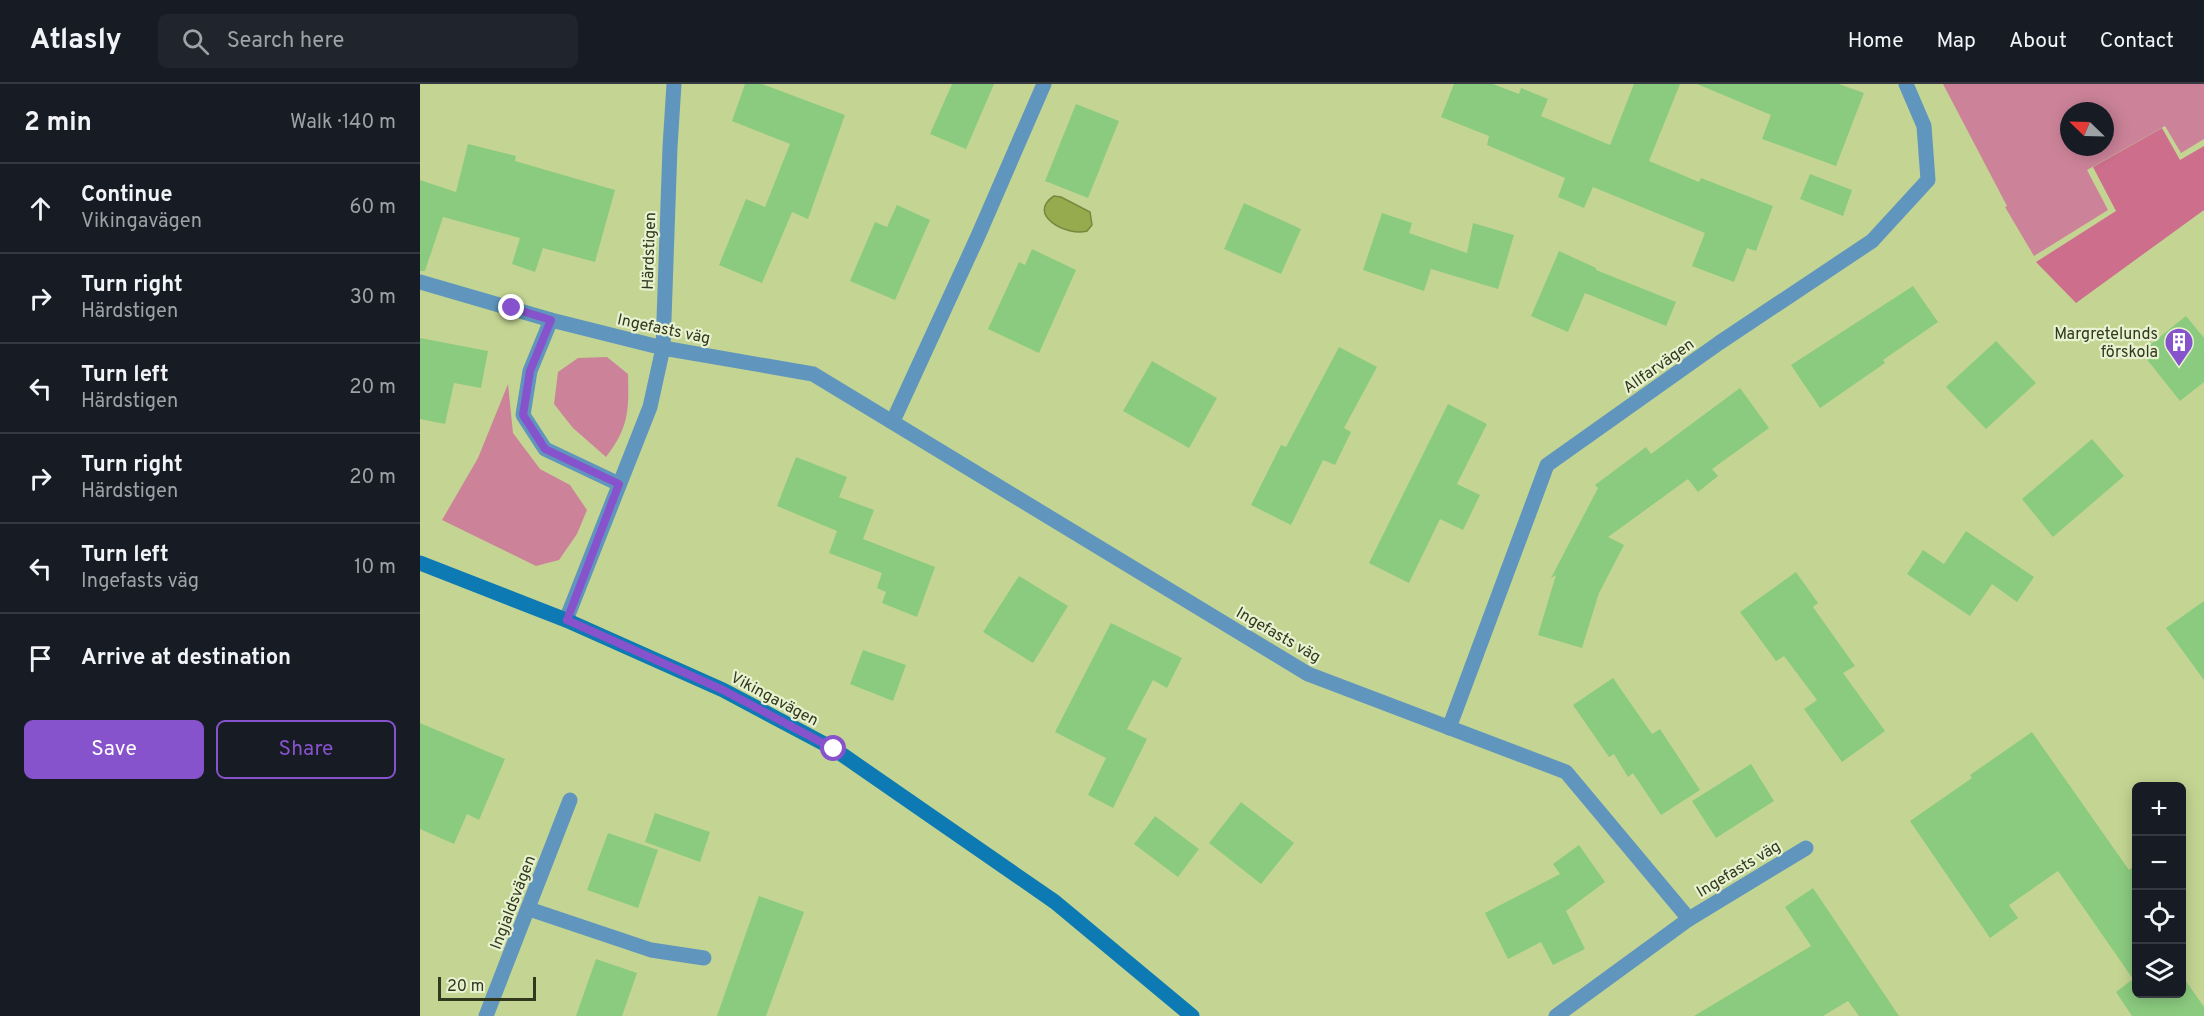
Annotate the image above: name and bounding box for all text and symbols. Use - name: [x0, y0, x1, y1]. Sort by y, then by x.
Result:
- search box: [158, 14, 578, 68]
- text: Atlasly: [30, 23, 122, 59]
- icon: search: [179, 25, 212, 58]
- text: Search here: [227, 28, 344, 55]
- text: Home: [1848, 28, 1904, 55]
- text: Map: [1937, 28, 1976, 55]
- text: About: [2009, 28, 2067, 55]
- text: Contact: [2100, 28, 2174, 55]
- north arrow: [2060, 102, 2114, 156]
- text: 2 min: [24, 107, 92, 140]
- text: Walk · 140 m: [290, 110, 396, 136]
- text: Continue: [81, 182, 172, 209]
- icon: ahead: [24, 192, 57, 225]
- text: 60 m: [350, 195, 396, 221]
- text: Vikingavägen: [81, 209, 202, 235]
- street label: Härdstigen: [639, 212, 661, 290]
- text: Turn right: [81, 272, 183, 299]
- icon: right: [24, 282, 57, 315]
- text: 30 m: [350, 285, 396, 311]
- route end: [498, 294, 524, 320]
- text: Härdstigen: [81, 299, 178, 325]
- street label: Ingefasts väg: [615, 310, 712, 350]
- place label: Margretelunds förskola: [2054, 325, 2158, 363]
- building icon: Margretelunds förskola: [2163, 326, 2195, 368]
- street label: Allfarvägen: [1620, 335, 1699, 398]
- text: Turn left: [81, 362, 169, 389]
- icon: left: [24, 372, 57, 405]
- text: 20 m: [349, 375, 396, 401]
- text: Härdstigen: [81, 389, 178, 415]
- text: Turn right: [81, 452, 183, 479]
- icon: right: [24, 462, 57, 495]
- text: 20 m: [349, 465, 396, 491]
- text: Härdstigen: [81, 479, 178, 505]
- text: Turn left: [81, 542, 169, 569]
- icon: left: [24, 552, 57, 585]
- text: 10 m: [354, 555, 396, 581]
- text: Ingefasts väg: [81, 569, 199, 595]
- street label: Ingefasts väg: [1232, 603, 1324, 668]
- icon: arrive: [24, 642, 57, 675]
- text: Arrive at destination: [81, 645, 291, 672]
- street label: Vikingavägen: [727, 668, 821, 731]
- button: Save: [24, 720, 204, 779]
- button: Share: [216, 720, 396, 779]
- route start: [820, 735, 846, 761]
- map controls: [2132, 782, 2186, 998]
- button: +: [2132, 782, 2186, 836]
- button: −: [2132, 836, 2186, 890]
- street label: Ingefasts väg: [1693, 837, 1785, 903]
- street label: Ingjaldsvägen: [487, 853, 541, 953]
- button: locate: [2132, 890, 2186, 944]
- button: layers: [2132, 944, 2186, 998]
- scale bar: [438, 974, 536, 1002]
- text: 20 m: [447, 977, 484, 997]

